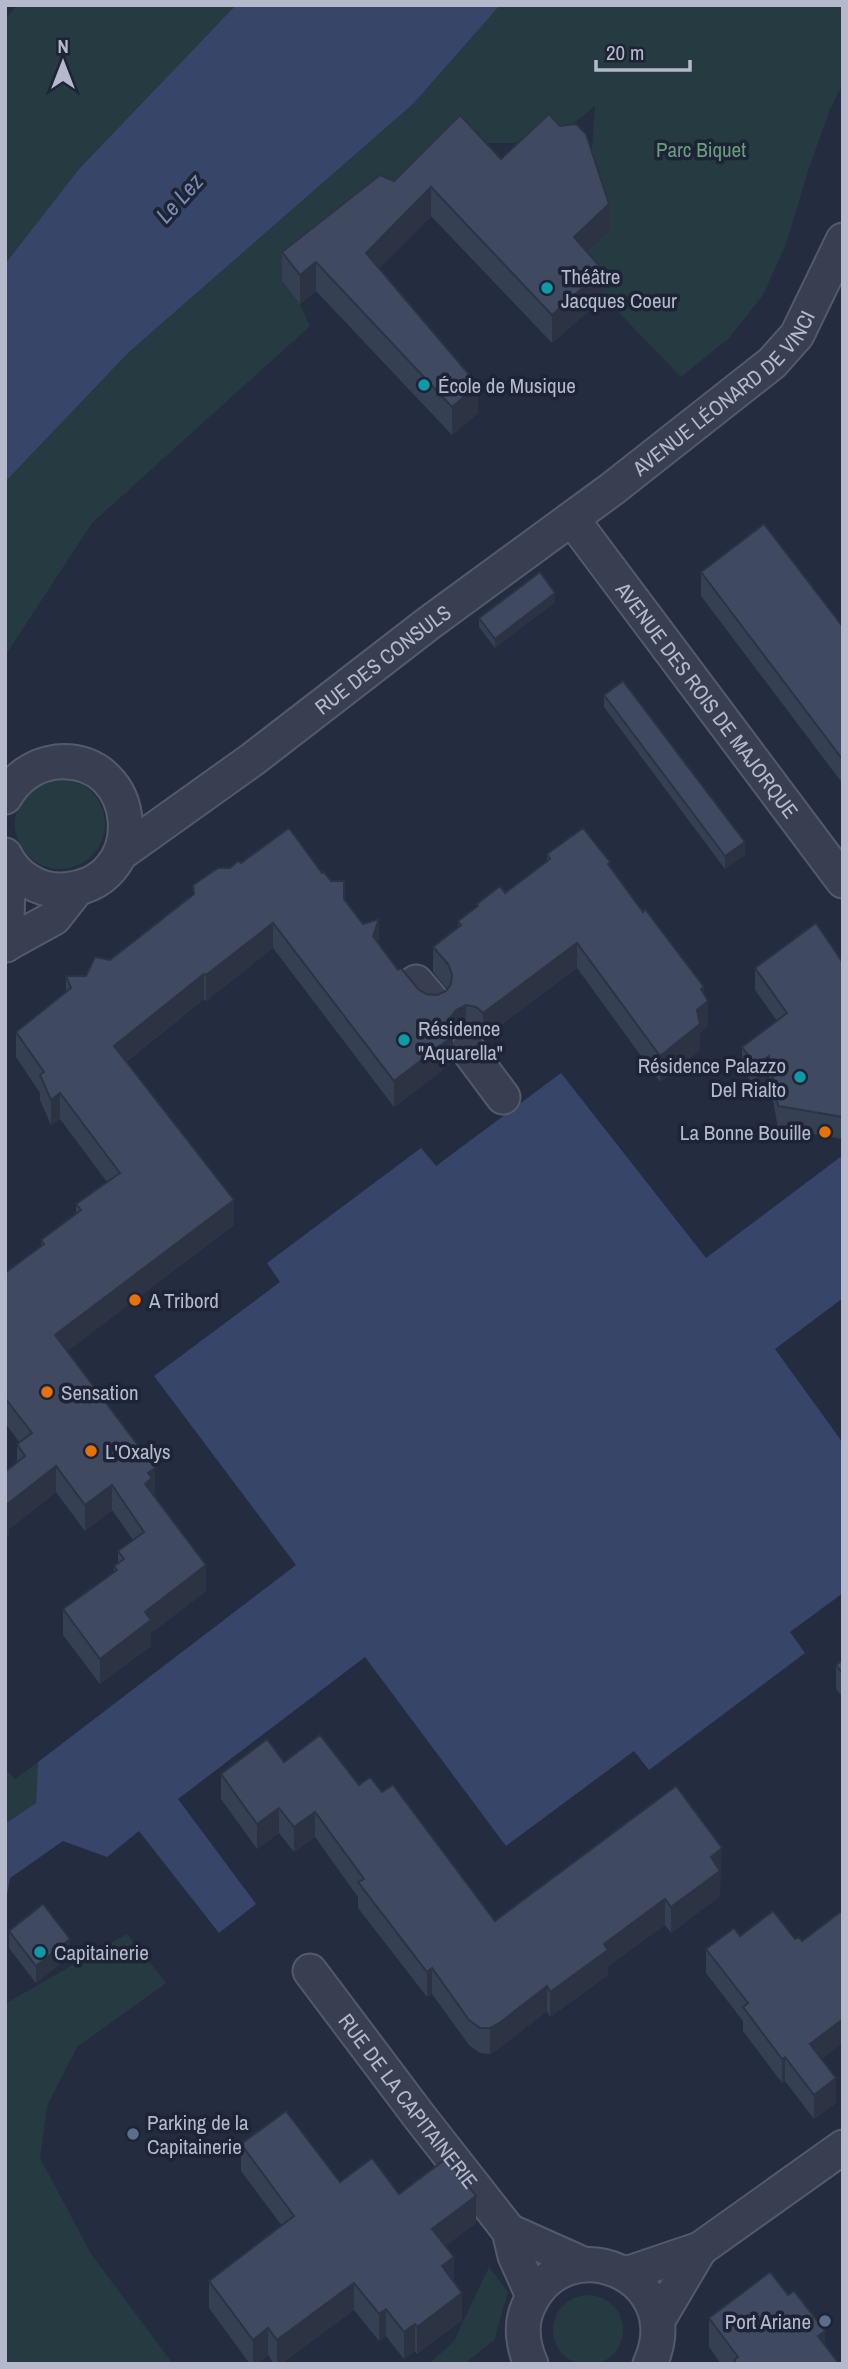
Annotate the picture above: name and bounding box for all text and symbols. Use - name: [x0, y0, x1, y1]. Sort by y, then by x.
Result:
- north arrow: [28, 28, 98, 98]
- scale bar: [596, 28, 690, 72]
- text: N: [57, 33, 69, 59]
- text: 20 m: [606, 38, 644, 67]
- park label: Parc Biquet: [656, 135, 746, 164]
- water label: Le Lez: [149, 166, 210, 229]
- place label: Théâtre Jacques Coeur: [561, 262, 677, 315]
- marker: Théâtre Jacques Coeur: [539, 280, 555, 296]
- street label: AVENUE LÉONARD DE VINCI: [626, 306, 821, 483]
- place label: École de Musique: [438, 371, 576, 400]
- marker: École de Musique: [416, 377, 432, 393]
- street label: AVENUE DES ROIS DE MAJORQUE: [609, 575, 805, 824]
- street label: RUE DES CONSULS: [308, 597, 457, 721]
- place label: Résidence "Aquarella": [418, 1014, 503, 1067]
- marker: Résidence "Aquarella": [396, 1032, 412, 1048]
- place label: Résidence Palazzo Del Rialto: [638, 1051, 786, 1104]
- marker: Résidence Palazzo Del Rialto: [792, 1069, 808, 1085]
- place label: La Bonne Bouille: [680, 1118, 811, 1147]
- marker: La Bonne Bouille: [817, 1124, 833, 1140]
- place label: A Tribord: [148, 1286, 219, 1315]
- marker: A Tribord: [127, 1292, 143, 1308]
- place label: Sensation: [61, 1378, 139, 1407]
- marker: Sensation: [39, 1384, 55, 1400]
- place label: L'Oxalys: [105, 1437, 171, 1466]
- marker: L'Oxalys: [83, 1443, 99, 1459]
- place label: Capitainerie: [54, 1938, 149, 1967]
- marker: Capitainerie: [32, 1944, 48, 1960]
- street label: RUE DE LA CAPITAINERIE: [332, 2007, 485, 2194]
- place label: Parking de la Capitainerie: [147, 2108, 249, 2161]
- marker: Parking de la Capitainerie: [125, 2126, 141, 2142]
- place label: Port Ariane: [725, 2307, 811, 2336]
- marker: Port Ariane: [817, 2313, 833, 2329]

